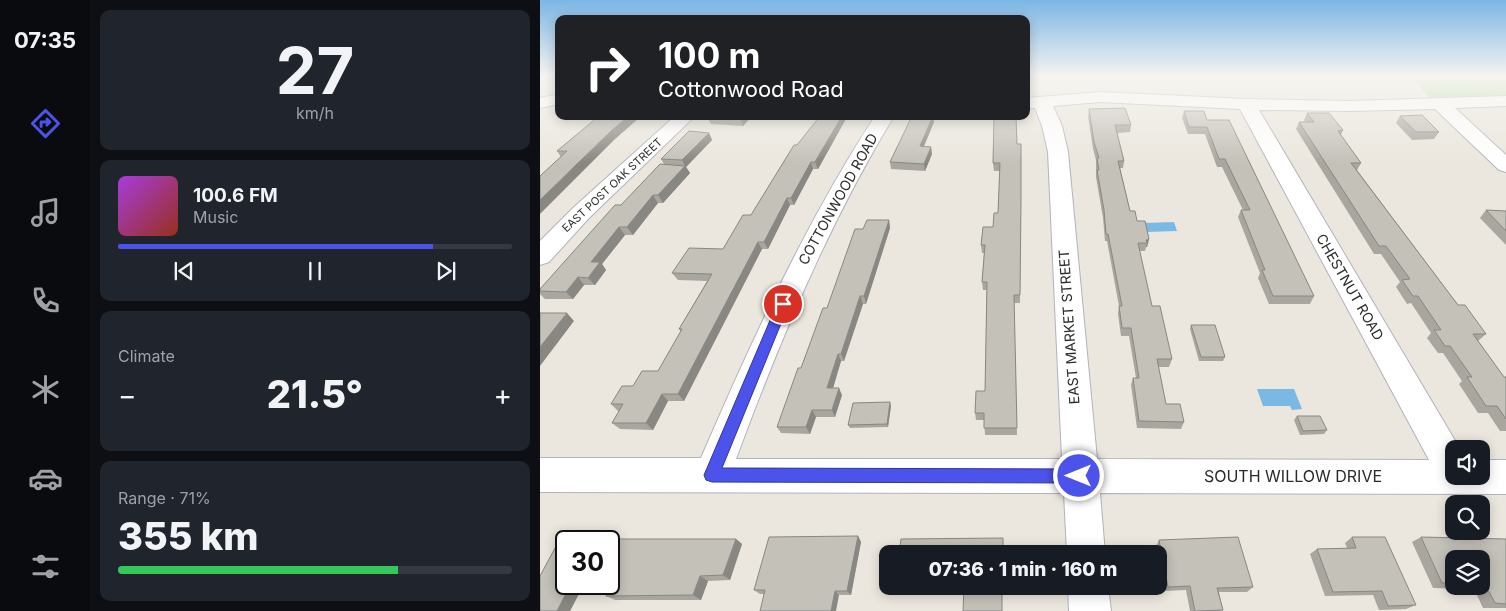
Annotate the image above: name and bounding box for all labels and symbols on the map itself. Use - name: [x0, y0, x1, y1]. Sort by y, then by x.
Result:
- street label: COTTONWOOD ROAD: [794, 130, 881, 267]
- street label: EAST POST OAK STREET: [559, 135, 665, 235]
- street label: CHESTNUT ROAD: [1313, 231, 1388, 343]
- street label: EAST MARKET STREET: [1055, 249, 1082, 405]
- pin: [762, 283, 804, 325]
- position arrow: [1052, 449, 1104, 501]
- street label: SOUTH WILLOW DRIVE: [1204, 466, 1382, 486]
- speed limit sign: 30: [555, 530, 620, 595]

